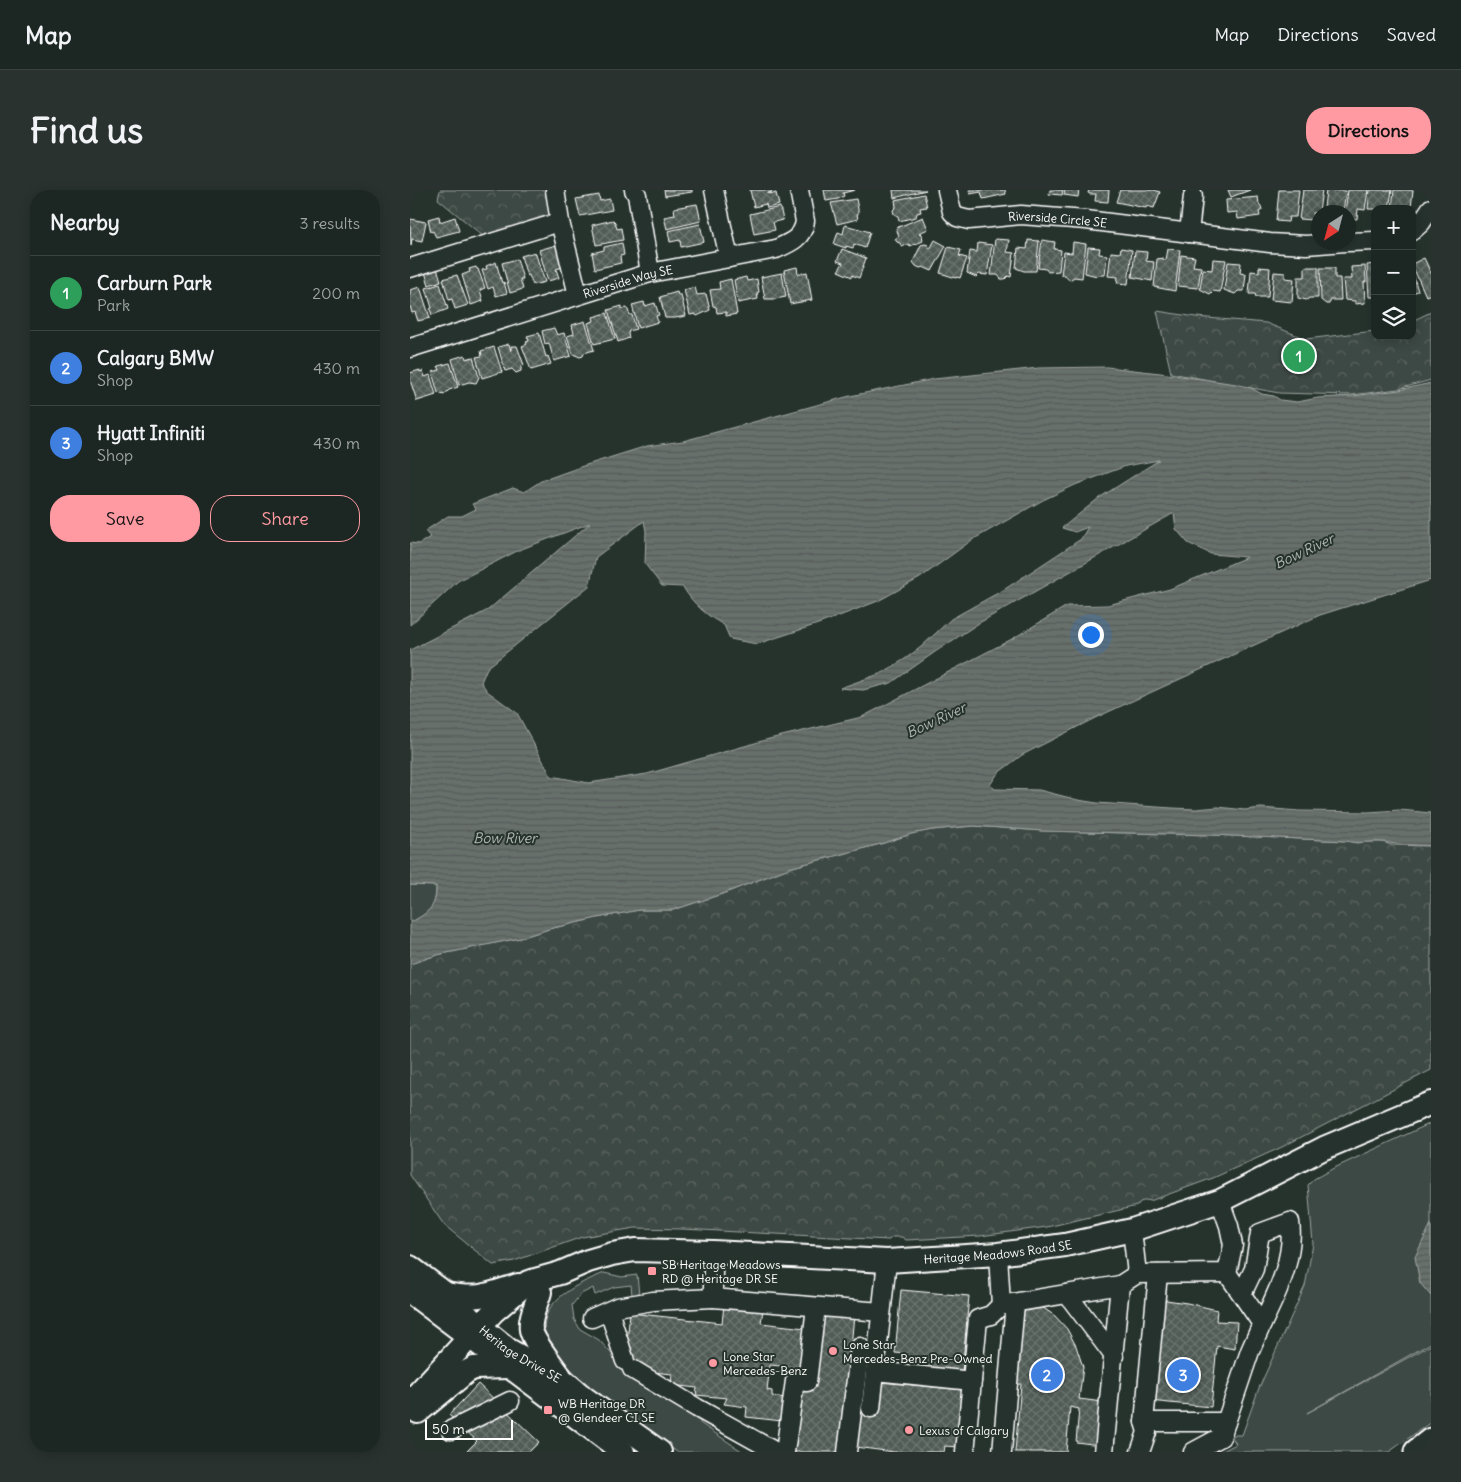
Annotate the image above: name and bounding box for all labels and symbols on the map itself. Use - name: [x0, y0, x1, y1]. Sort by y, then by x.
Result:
- north arrow: [1311, 205, 1356, 250]
- street label: Riverside Circle SE: [1007, 207, 1108, 230]
- street label: Riverside Way SE: [581, 261, 674, 301]
- pin: 1: [1283, 337, 1315, 375]
- water label: Bow River: [1271, 528, 1339, 573]
- your location: [1078, 622, 1104, 648]
- water label: Bow River: [903, 697, 971, 742]
- water label: Bow River: [473, 829, 539, 847]
- street label: Heritage Meadows Road SE: [923, 1236, 1073, 1266]
- place label: SB Heritage Meadows RD @ Heritage DR SE: [662, 1257, 780, 1286]
- marker: SB Heritage Meadows RD @ Heritage DR SE: [646, 1265, 658, 1277]
- street label: Heritage Drive SE: [477, 1322, 564, 1385]
- place label: Lone Star Mercedes-Benz Pre-Owned: [843, 1337, 993, 1366]
- marker: Lone Star Mercedes-Benz Pre-Owned: [827, 1345, 839, 1357]
- place label: Lone Star Mercedes-Benz: [723, 1349, 807, 1378]
- pin: 2: [1031, 1356, 1063, 1394]
- pin: 3: [1167, 1356, 1199, 1394]
- marker: Lone Star Mercedes-Benz: [707, 1357, 719, 1369]
- place label: WB Heritage DR @ Glendeer CI SE: [558, 1396, 655, 1425]
- marker: WB Heritage DR @ Glendeer CI SE: [542, 1404, 554, 1416]
- scale bar: [425, 1417, 512, 1440]
- place label: Lexus of Calgary: [919, 1423, 1009, 1438]
- marker: Lexus of Calgary: [903, 1424, 915, 1436]

